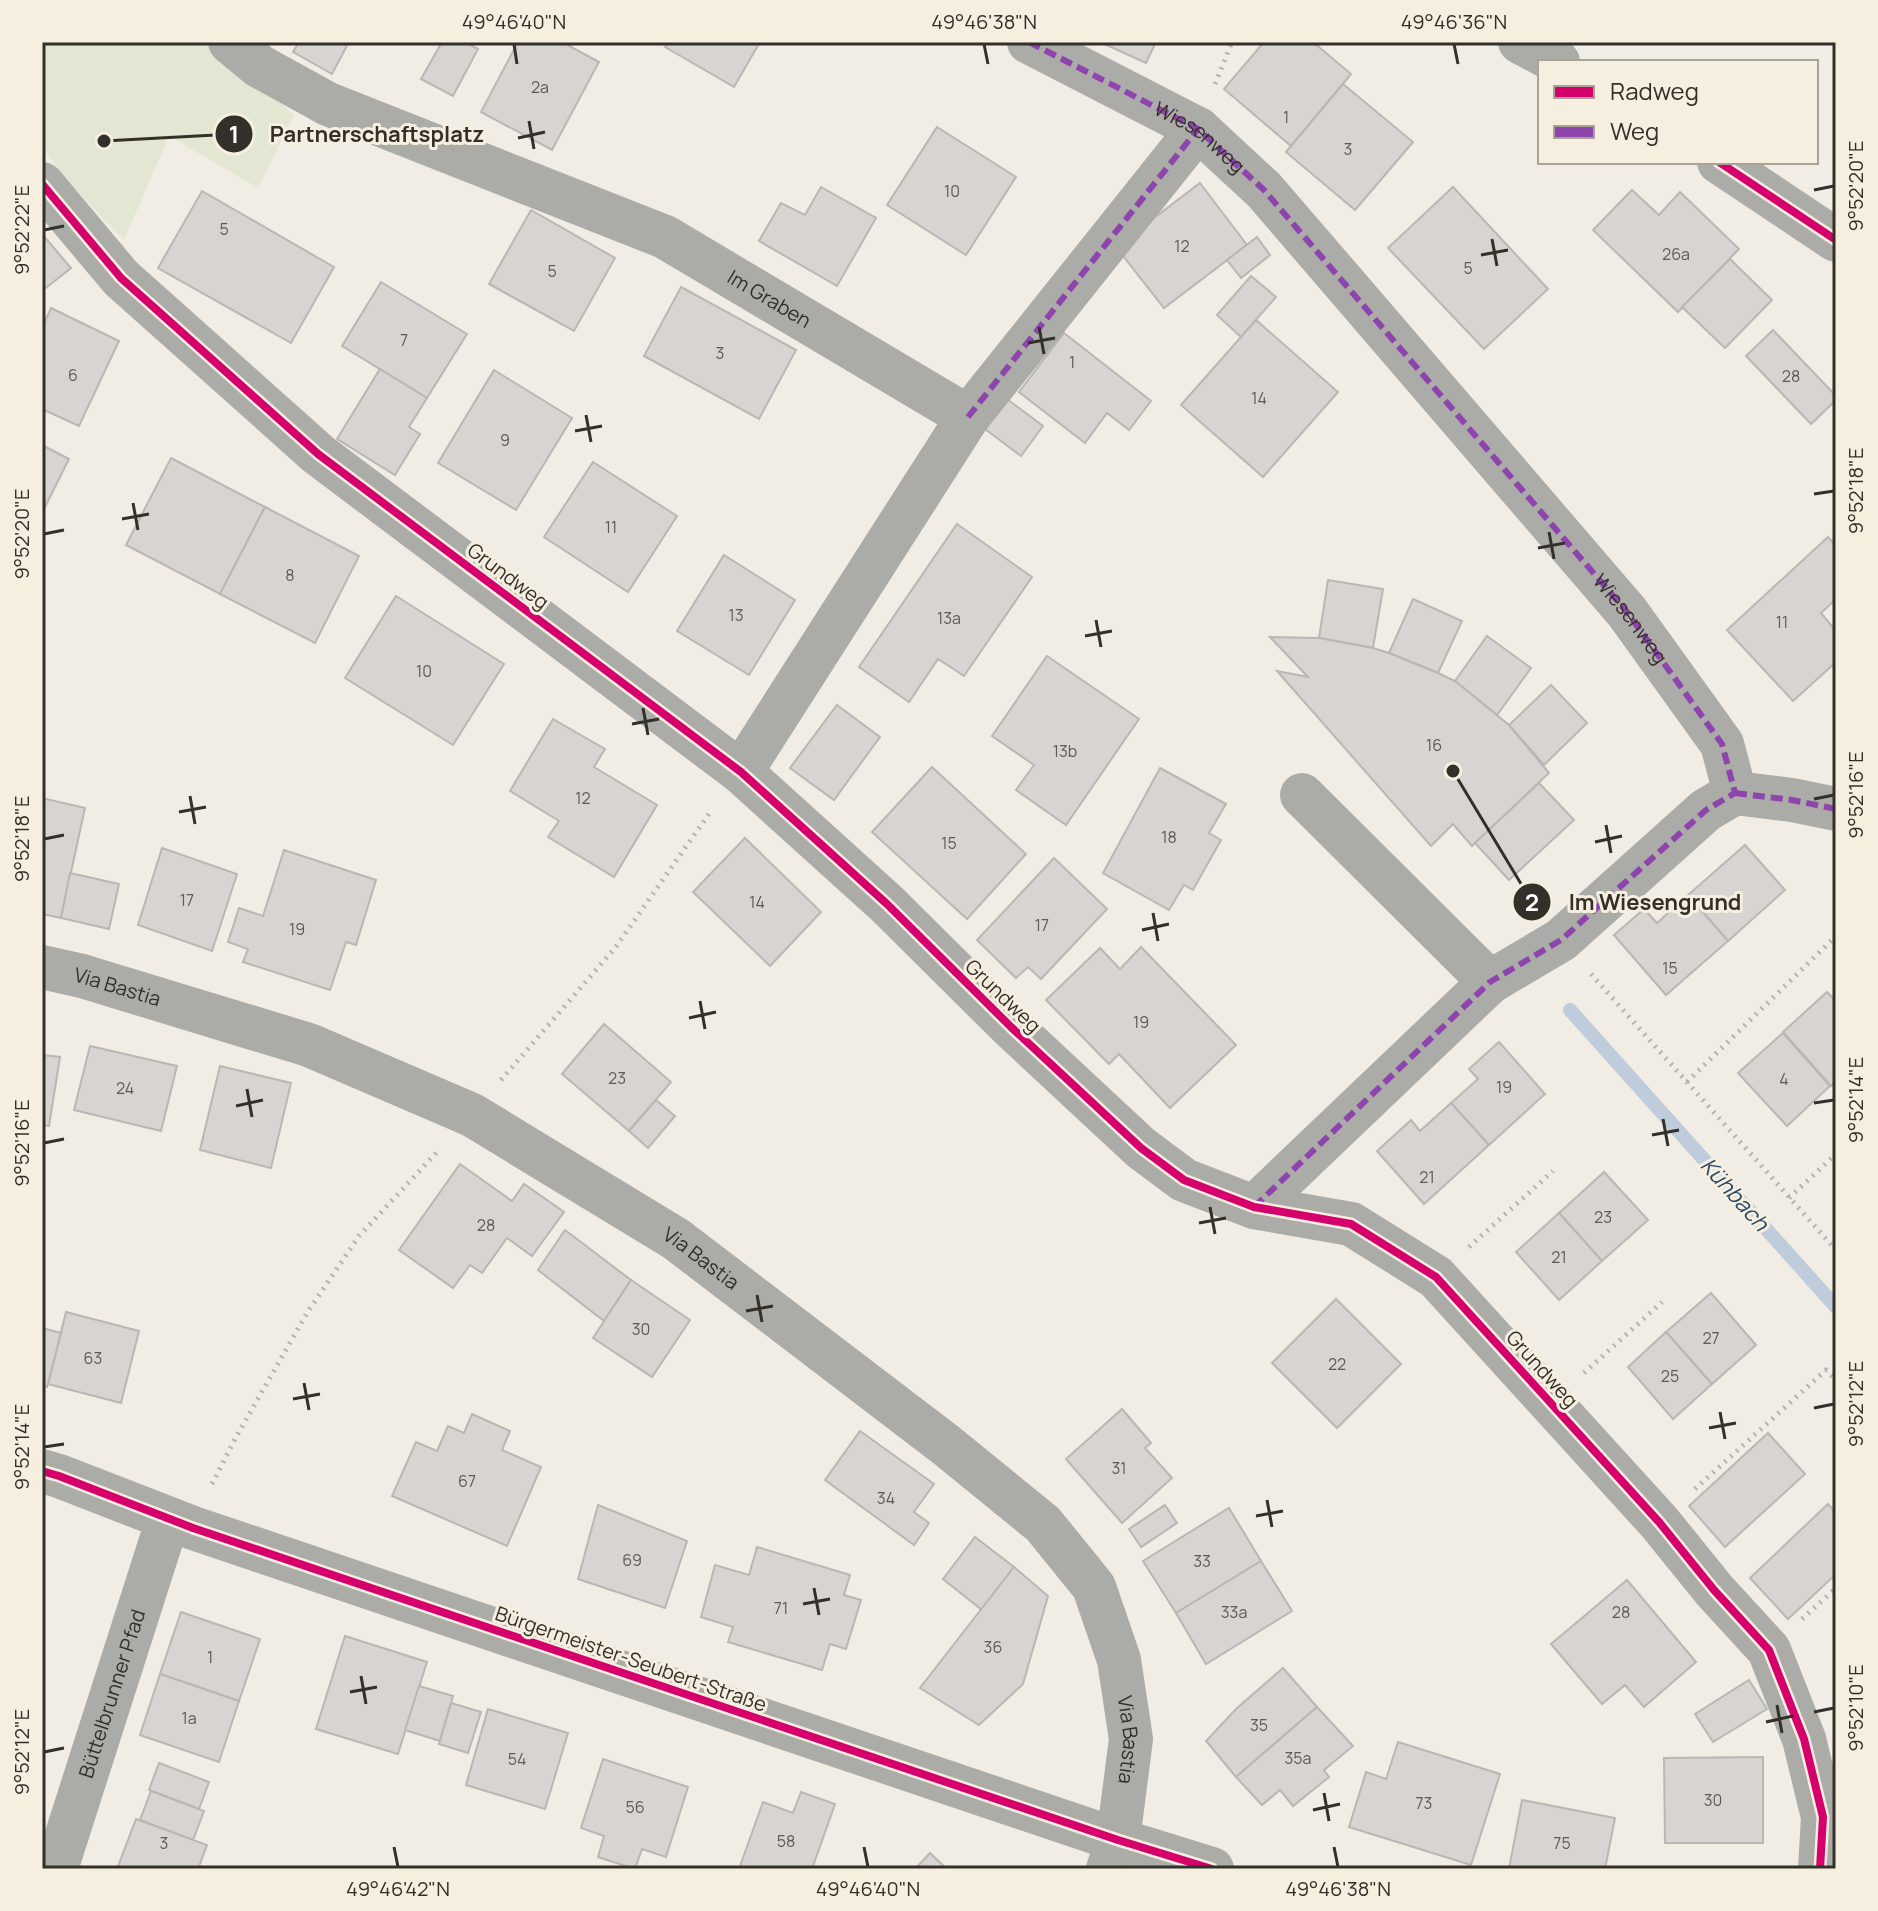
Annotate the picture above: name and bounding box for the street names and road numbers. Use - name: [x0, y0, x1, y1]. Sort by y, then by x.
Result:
- street label: Wiesenweg: [1150, 95, 1251, 179]
- street label: Im Graben: [723, 263, 816, 334]
- street label: Grundweg: [462, 536, 554, 615]
- street label: Wiesenweg: [1587, 568, 1674, 669]
- street label: Grundweg: [960, 953, 1047, 1038]
- street label: Via Bastia: [72, 961, 164, 1012]
- street label: Via Bastia: [658, 1220, 745, 1296]
- street label: Grundweg: [1500, 1324, 1584, 1413]
- street label: Bürgermeister-Seubert-Straße: [492, 1599, 770, 1718]
- street label: Büttelbrunner Pfad: [72, 1606, 151, 1781]
- street label: Via Bastia: [1112, 1694, 1145, 1786]

